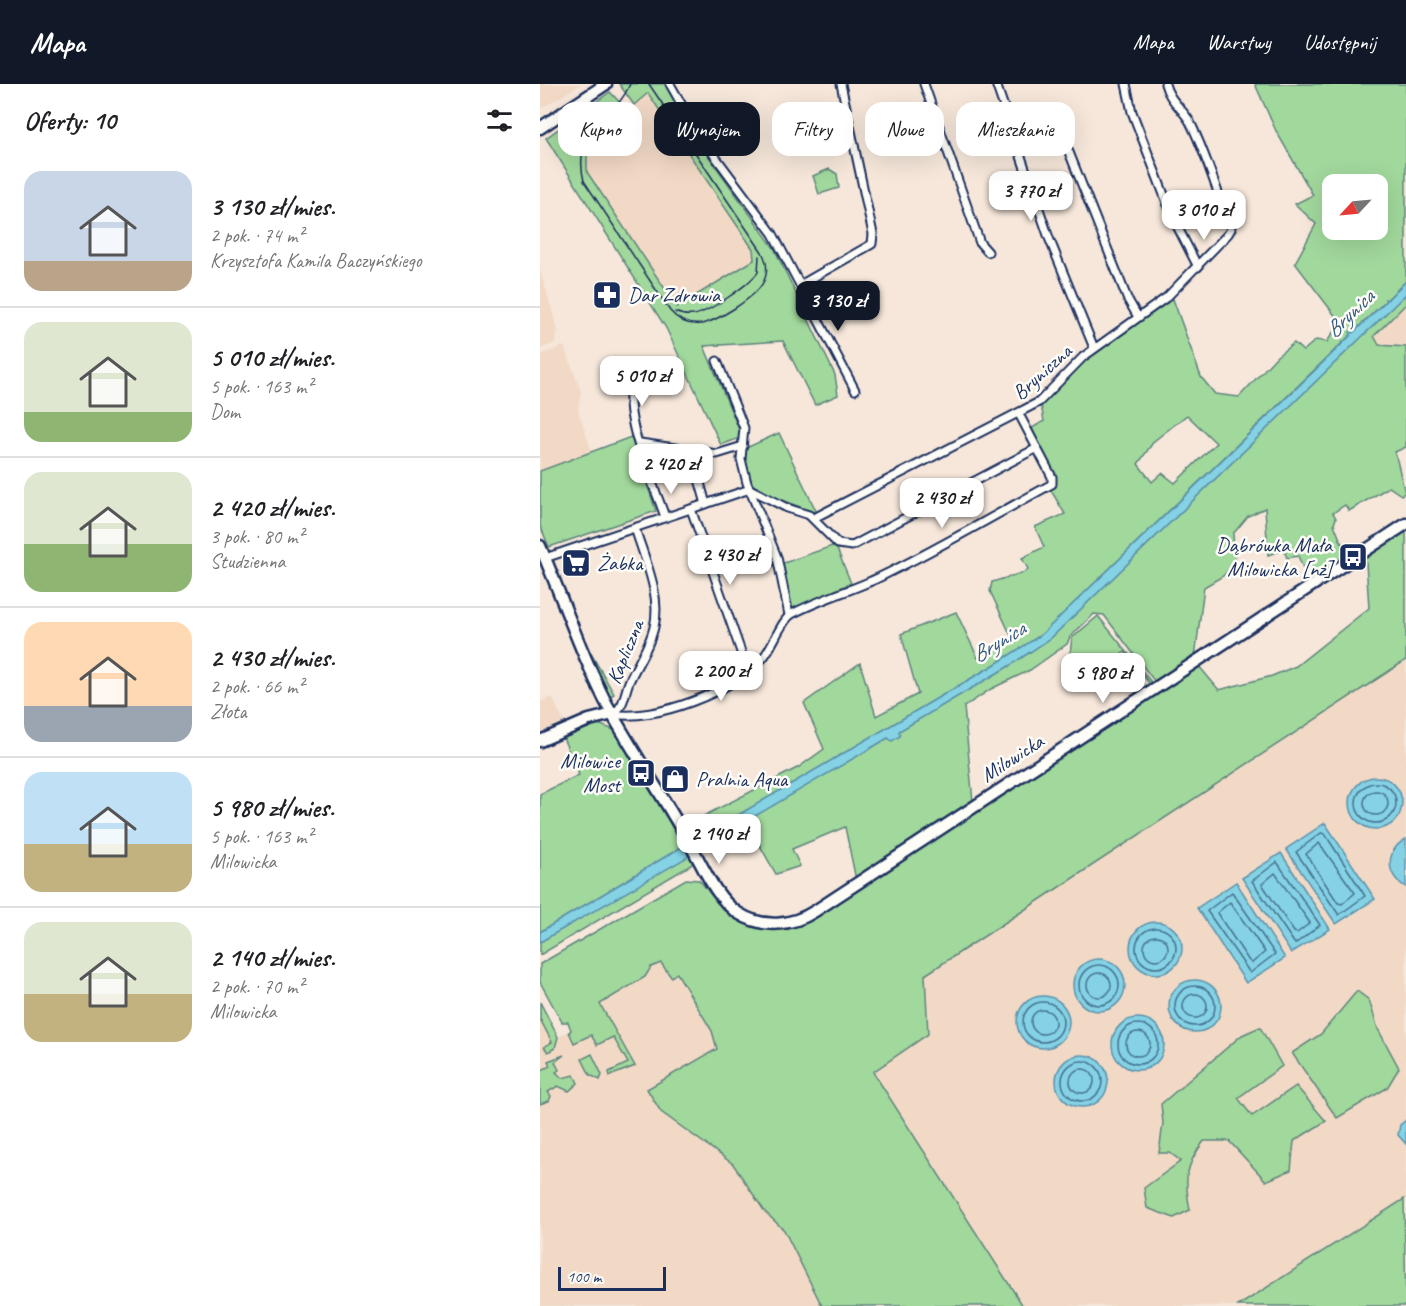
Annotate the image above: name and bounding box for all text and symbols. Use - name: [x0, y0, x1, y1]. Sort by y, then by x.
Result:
- text: Mapa: [30, 25, 85, 60]
- text: Mapa: [1133, 29, 1174, 55]
- text: Warstwy: [1207, 29, 1271, 55]
- text: Udostępnij: [1304, 29, 1376, 55]
- chip: Kupno: [558, 102, 642, 156]
- chip: Wynajem: [654, 102, 760, 156]
- chip: Filtry: [772, 102, 853, 156]
- chip: Nowe: [865, 102, 944, 156]
- chip: Mieszkanie: [956, 102, 1075, 156]
- text: Oferty: 10: [24, 104, 116, 137]
- icon: filters: [483, 104, 516, 137]
- pin: 3 770 zł: [969, 171, 1093, 222]
- north arrow: [1322, 174, 1388, 240]
- map controls: [1322, 174, 1388, 240]
- text: 3 770 zł: [1003, 178, 1059, 203]
- text: 3 130 zł/mies.: [210, 190, 335, 223]
- pin: 3 010 zł: [1142, 190, 1266, 241]
- icon: home: [72, 195, 144, 267]
- text: 3 010 zł: [1176, 197, 1232, 222]
- text: 2 pok. · 74 m²: [210, 223, 304, 248]
- text: Krzysztofa Kamila Baczyńskiego: [210, 248, 422, 273]
- pharmacy icon: Dar Zdrowia: [591, 279, 623, 311]
- pin: 3 130 zł: [776, 281, 900, 332]
- place label: Dar Zdrowia: [628, 282, 722, 308]
- water label: Brynica: [1319, 282, 1382, 344]
- text: 3 130 zł: [810, 288, 866, 313]
- street label: Bryniczna: [1007, 338, 1078, 405]
- text: 5 010 zł/mies.: [210, 341, 334, 374]
- icon: home: [72, 346, 144, 418]
- pin: 5 010 zł: [580, 356, 704, 407]
- text: 5 010 zł: [614, 363, 670, 388]
- text: 5 pok. · 163 m²: [210, 374, 313, 399]
- text: Dom: [210, 399, 240, 424]
- pin: 2 420 zł: [609, 444, 733, 495]
- text: 2 420 zł: [643, 451, 699, 476]
- pin: 2 430 zł: [880, 478, 1004, 529]
- text: 2 430 zł: [914, 485, 970, 510]
- text: 2 420 zł/mies.: [210, 491, 335, 524]
- icon: home: [72, 496, 144, 568]
- text: 3 pok. · 80 m²: [210, 524, 304, 549]
- place label: Dąbrówka Mała Milowicka [nż]: [1216, 532, 1335, 582]
- pin: 2 430 zł: [668, 535, 792, 586]
- bus stop icon: Dąbrówka Mała Milowicka [nż]: [1337, 541, 1369, 573]
- text: 2 430 zł: [702, 542, 758, 567]
- supermarket icon: Żabka: [560, 547, 592, 579]
- text: Studzienna: [210, 549, 285, 574]
- place label: Żabka: [597, 550, 644, 576]
- street label: Kapliczna: [600, 614, 650, 688]
- water label: Brynica: [967, 614, 1032, 669]
- text: 2 430 zł/mies.: [210, 641, 335, 674]
- icon: home: [72, 646, 144, 718]
- pin: 2 200 zł: [659, 651, 783, 702]
- pin: 5 980 zł: [1041, 653, 1165, 704]
- text: 2 200 zł: [693, 658, 749, 683]
- text: 5 980 zł: [1075, 660, 1131, 685]
- text: 2 pok. · 66 m²: [210, 674, 304, 699]
- text: Złota: [210, 699, 247, 724]
- street label: Milowicka: [976, 727, 1050, 788]
- place label: Milowice Most: [560, 748, 622, 798]
- bus stop icon: Milowice Most: [625, 757, 657, 789]
- shop icon: Pralnia Aqua: [659, 763, 691, 795]
- place label: Pralnia Aqua: [696, 766, 789, 792]
- text: 5 980 zł/mies.: [210, 791, 334, 824]
- icon: home: [72, 796, 144, 868]
- pin: 2 140 zł: [657, 814, 781, 865]
- text: 2 140 zł: [691, 821, 747, 846]
- text: 5 pok. · 163 m²: [210, 824, 313, 849]
- text: Milowicka: [210, 849, 276, 874]
- text: 2 140 zł/mies.: [210, 941, 335, 974]
- icon: home: [72, 946, 144, 1018]
- text: 2 pok. · 70 m²: [210, 974, 304, 999]
- text: Milowicka: [210, 999, 276, 1024]
- scale bar: [558, 1264, 666, 1292]
- text: 100 m: [567, 1267, 601, 1287]

